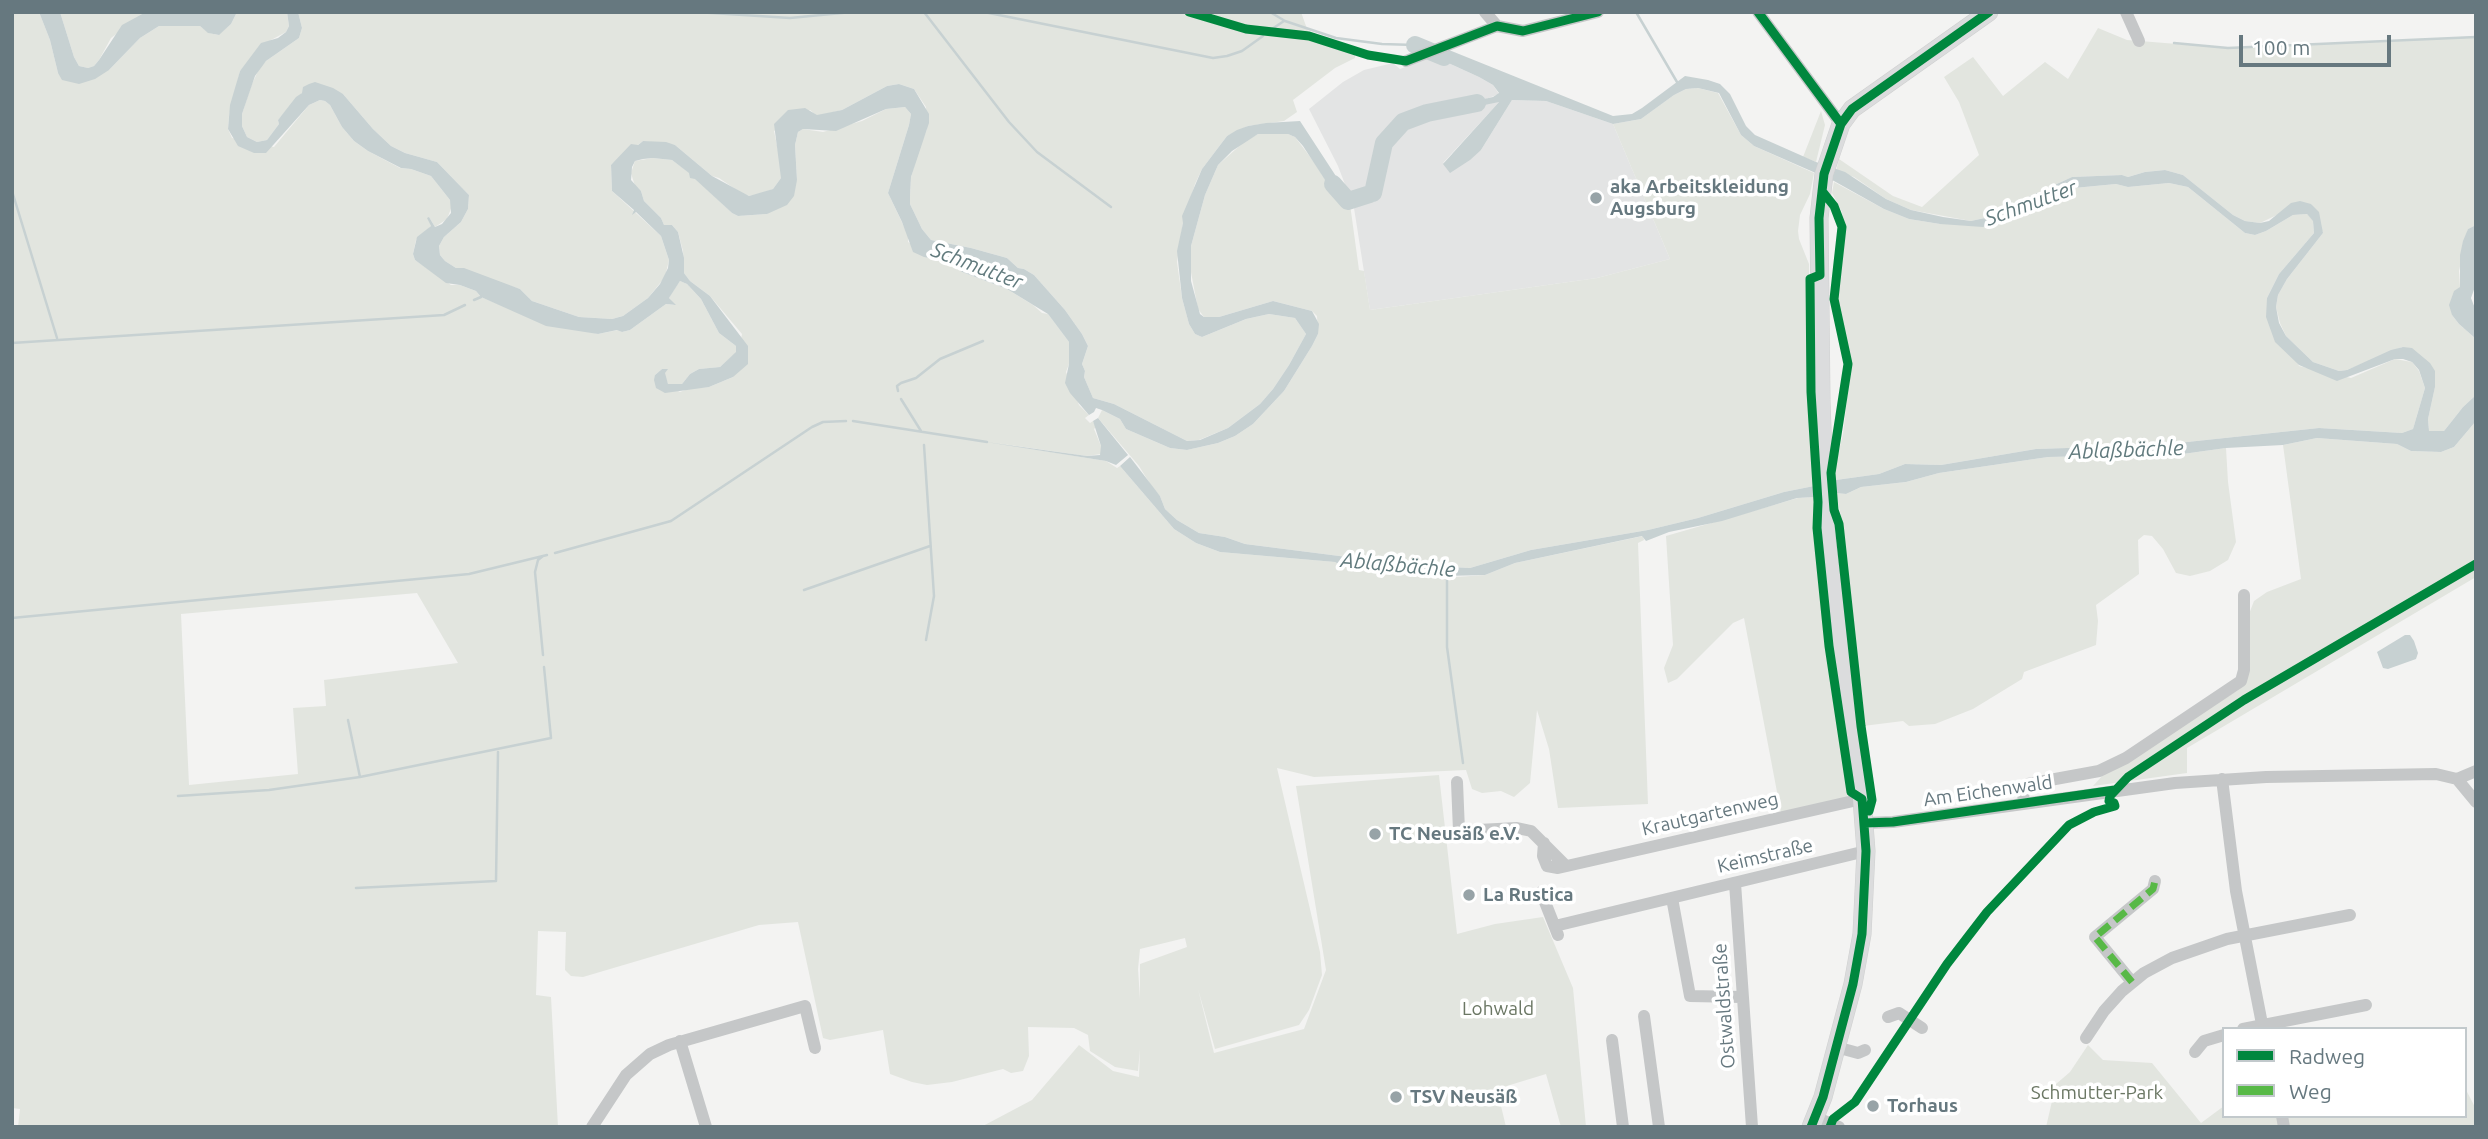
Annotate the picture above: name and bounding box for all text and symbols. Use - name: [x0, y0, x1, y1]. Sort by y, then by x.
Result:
- scale bar: [2243, 21, 2395, 65]
- text: 100 m: [2252, 35, 2310, 59]
- water label: Schmutter: [1982, 175, 2080, 231]
- place label: aka Arbeitskleidung Augsburg: [1610, 176, 1789, 220]
- marker: aka Arbeitskleidung Augsburg: [1588, 190, 1604, 206]
- water label: Schmutter: [928, 237, 1026, 295]
- water label: Ablaßbächle: [2068, 435, 2184, 465]
- water label: Ablaßbächle: [1340, 547, 1456, 583]
- street label: Am Eichenwald: [1922, 771, 2054, 811]
- street label: Krautgartenweg: [1639, 787, 1781, 841]
- place label: TC Neusäß e.V.: [1389, 823, 1520, 845]
- marker: TC Neusäß e.V.: [1367, 826, 1383, 842]
- street label: Keimstraße: [1715, 834, 1815, 878]
- place label: La Rustica: [1483, 884, 1574, 906]
- marker: La Rustica: [1461, 887, 1477, 903]
- street label: Ostwaldstraße: [1708, 943, 1740, 1069]
- park label: Lohwald: [1462, 998, 1534, 1020]
- legend: [2222, 1027, 2467, 1118]
- text: Radweg: [2289, 1044, 2365, 1068]
- text: Weg: [2289, 1079, 2332, 1103]
- park label: Schmutter-Park: [2031, 1082, 2163, 1104]
- place label: TSV Neusäß: [1410, 1086, 1518, 1108]
- marker: TSV Neusäß: [1388, 1089, 1404, 1105]
- place label: Torhaus: [1887, 1095, 1958, 1117]
- marker: Torhaus: [1865, 1098, 1881, 1114]

